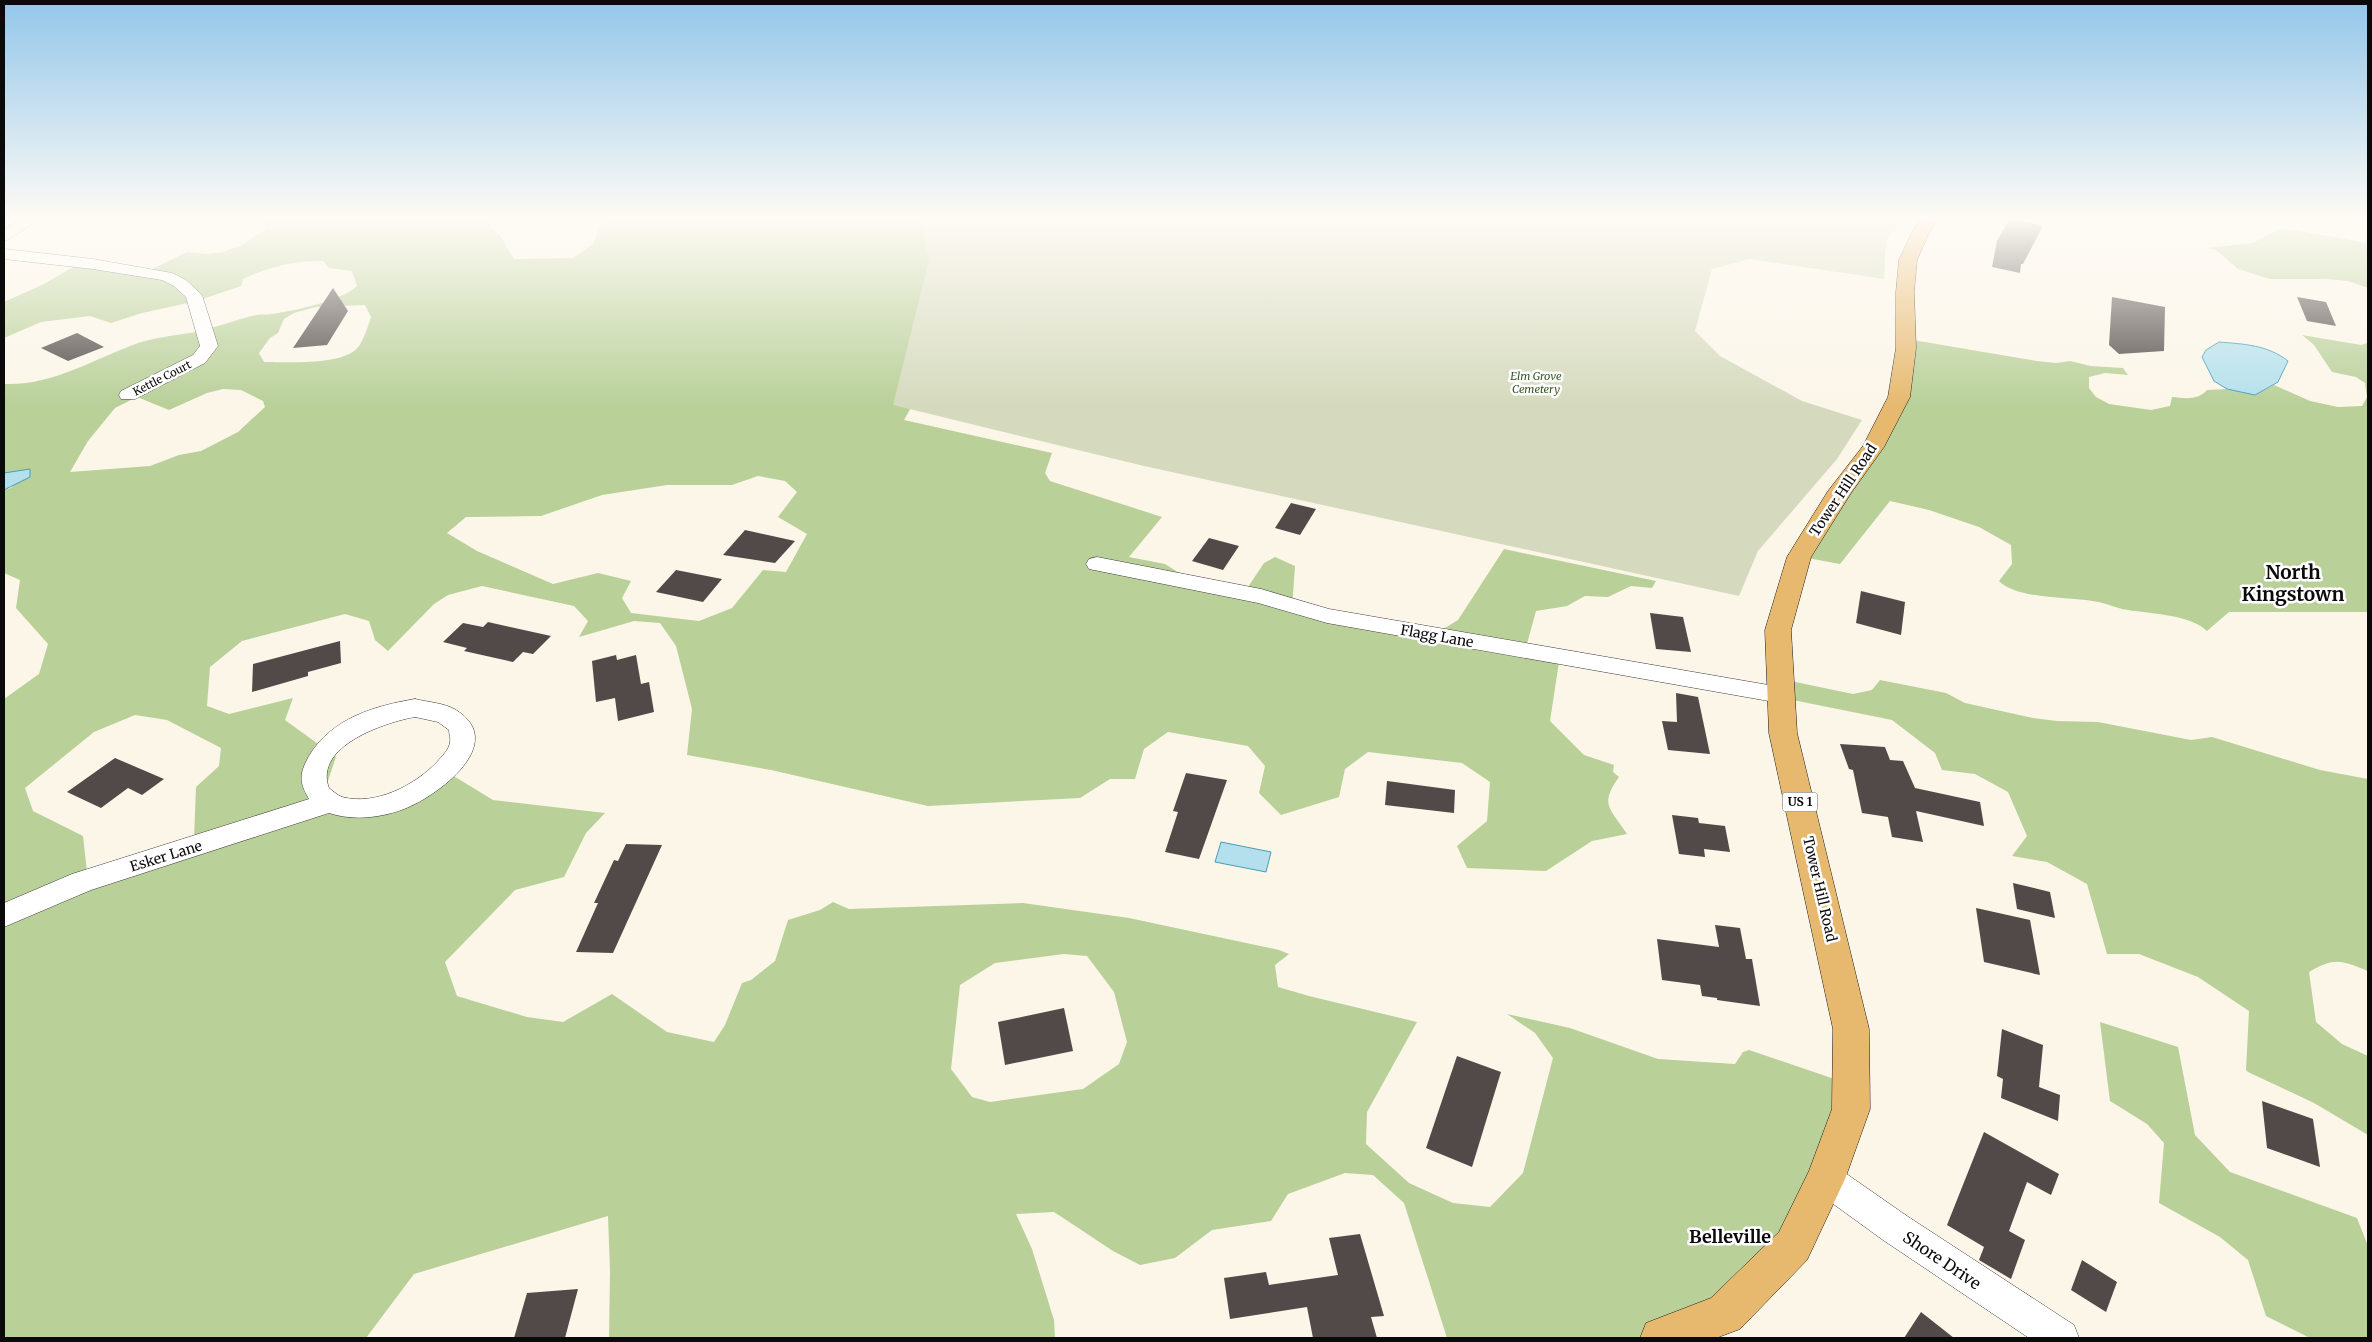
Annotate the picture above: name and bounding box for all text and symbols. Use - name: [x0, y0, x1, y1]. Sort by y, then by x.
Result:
- street label: Kettle Court: [131, 357, 194, 399]
- park label: Elm Grove Cemetery: [1510, 369, 1562, 396]
- street label: Tower Hill Road: [1805, 440, 1881, 540]
- district label: North Kingstown: [2241, 560, 2345, 606]
- street label: Flagg Lane: [1399, 621, 1475, 651]
- road number: US 1: [1782, 792, 1818, 812]
- street label: Tower Hill Road: [1799, 834, 1841, 944]
- street label: Esker Lane: [128, 837, 204, 875]
- district label: Belleville: [1689, 1225, 1771, 1248]
- street label: Shore Drive: [1899, 1227, 1985, 1293]

